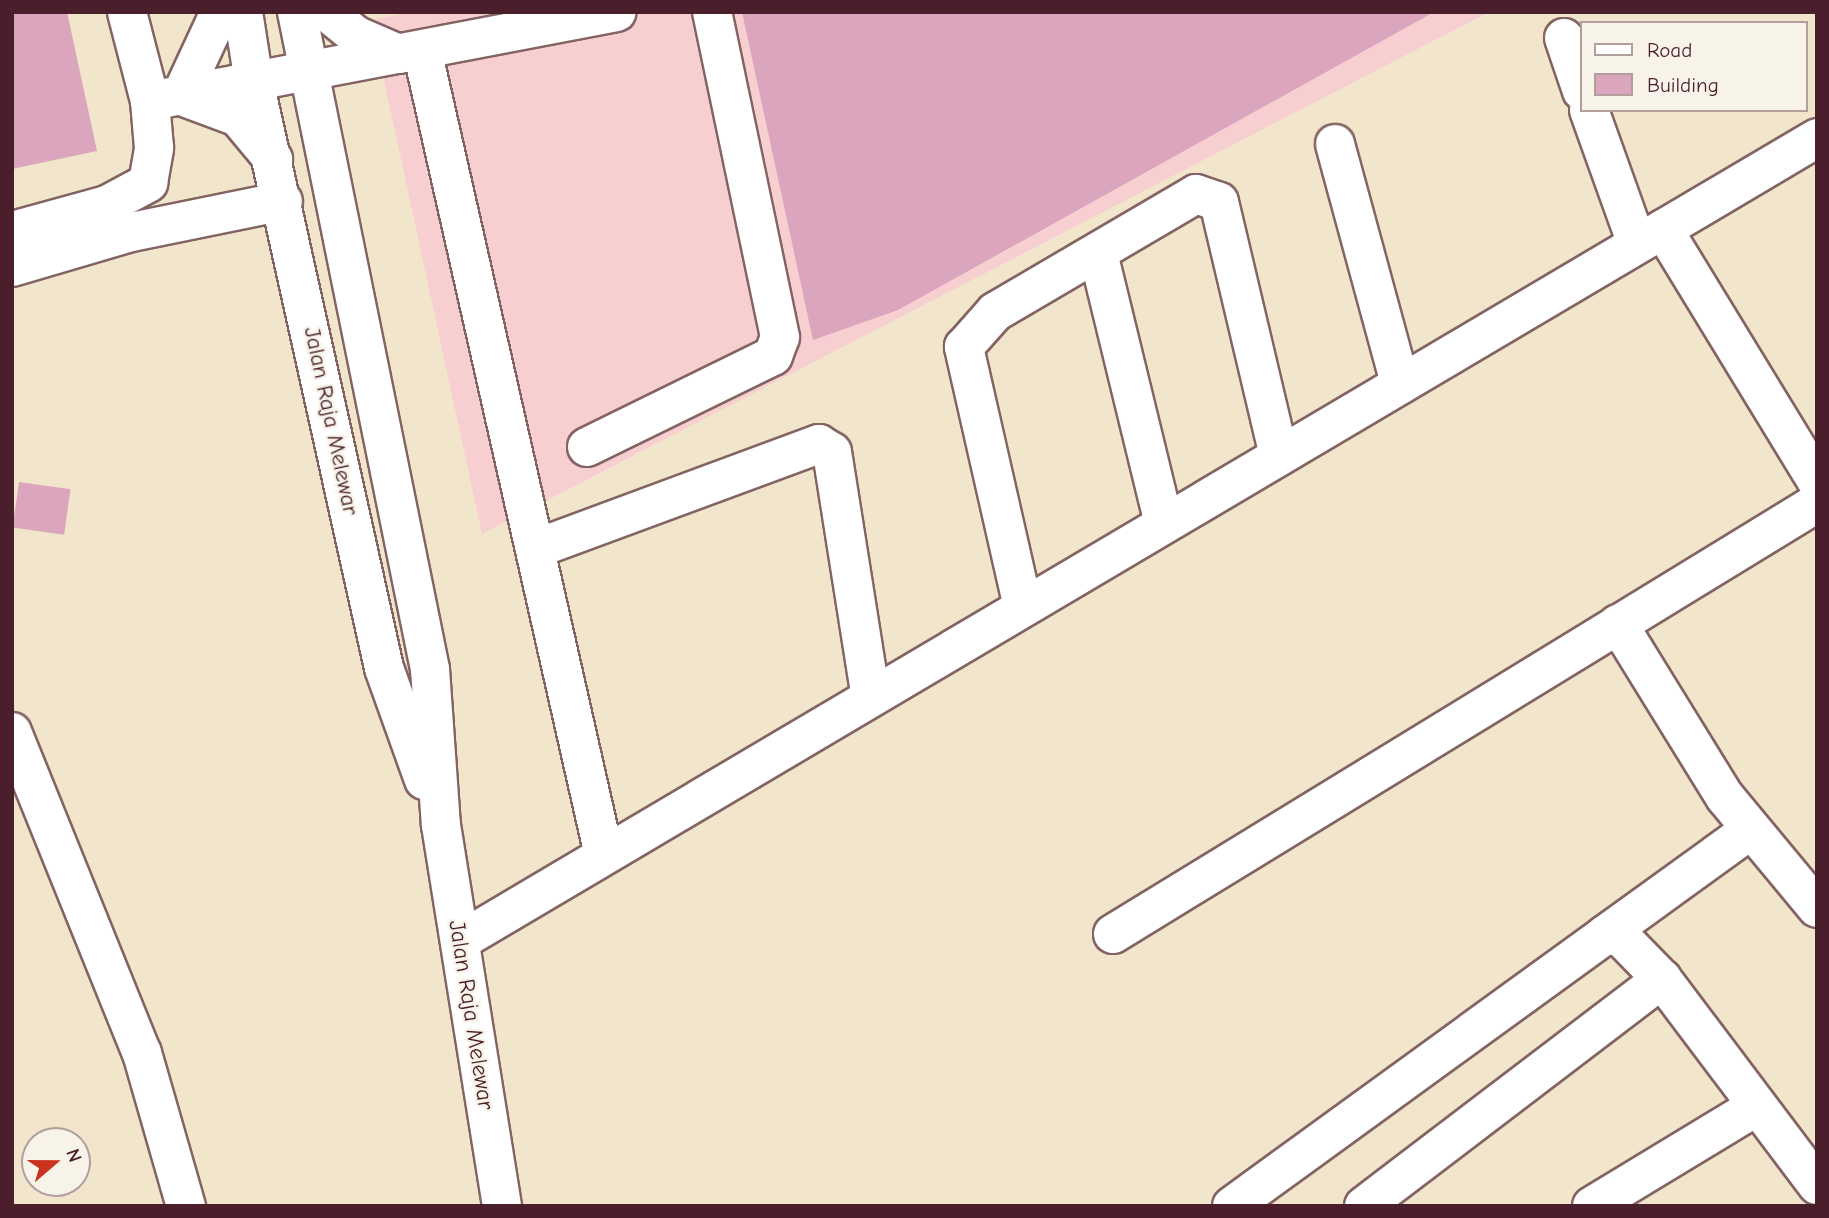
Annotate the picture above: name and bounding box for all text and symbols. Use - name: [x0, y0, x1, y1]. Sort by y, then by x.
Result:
- legend: [1580, 21, 1808, 112]
- text: Road: [1647, 38, 1692, 62]
- text: Building: [1647, 73, 1719, 97]
- street label: Jalan Raja Melewar: [298, 324, 364, 518]
- street label: Jalan Raja Melewar: [442, 918, 500, 1112]
- north arrow: [21, 1127, 91, 1197]
- text: N: [61, 1146, 86, 1165]

